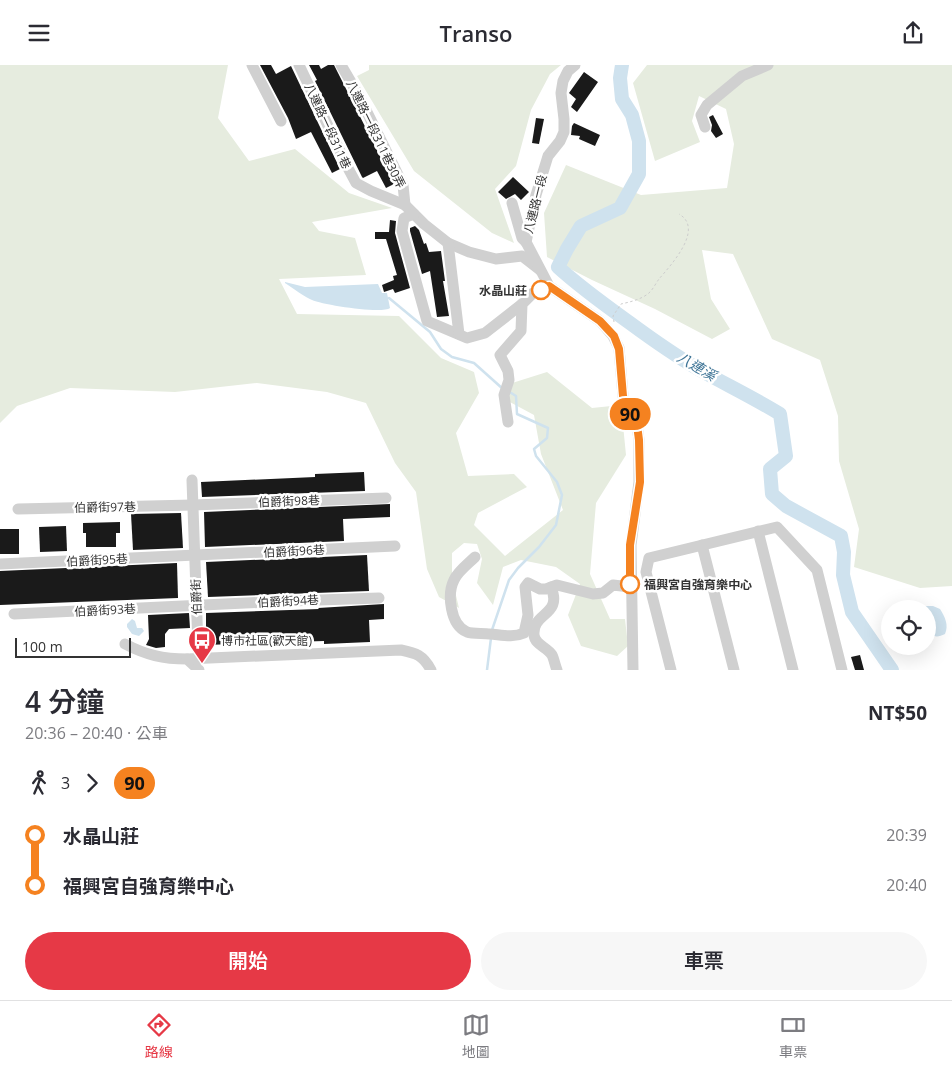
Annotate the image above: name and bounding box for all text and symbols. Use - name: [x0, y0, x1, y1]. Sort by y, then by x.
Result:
- text: Transo: [440, 18, 512, 48]
- icon: menu: [25, 19, 53, 47]
- icon: share: [899, 19, 927, 47]
- street label: 八連路一段311巷30弄: [342, 77, 410, 191]
- street label: 八連路一段311巷: [301, 80, 355, 172]
- street label: 八連路一段: [519, 173, 551, 235]
- marker: 水晶山莊: [531, 280, 551, 300]
- place label: 水晶山莊: [479, 282, 527, 299]
- water label: 八連溪: [674, 347, 722, 386]
- line badge: 90: [608, 398, 652, 430]
- text: 90: [620, 402, 640, 426]
- street label: 伯爵街98巷: [258, 491, 320, 511]
- street label: 伯爵街97巷: [74, 498, 136, 516]
- street label: 伯爵街96巷: [263, 541, 325, 561]
- street label: 伯爵街95巷: [66, 550, 128, 570]
- marker: 福興宮自強育樂中心: [620, 574, 640, 594]
- place label: 福興宮自強育樂中心: [644, 576, 752, 593]
- street label: 伯爵街: [187, 579, 205, 615]
- street label: 伯爵街94巷: [257, 591, 319, 611]
- street label: 伯爵街93巷: [74, 600, 136, 620]
- map controls: [881, 600, 936, 655]
- button: locate: [881, 600, 936, 655]
- bus stop icon: 博市社區(歡天館): [187, 625, 217, 664]
- place label: 博市社區(歡天館): [221, 632, 313, 649]
- scale bar: [15, 635, 131, 658]
- text: 100 m: [22, 637, 63, 656]
- text: 4 分鐘: [25, 682, 104, 720]
- text: NT$50: [868, 700, 927, 726]
- text: 20:36 – 20:40 · 公車: [25, 722, 167, 744]
- icon: walk: [25, 769, 53, 797]
- icon: forward: [78, 769, 106, 797]
- text: 90: [124, 771, 145, 795]
- text: 3: [61, 772, 70, 794]
- text: 水晶山莊: [63, 823, 139, 849]
- text: 20:39: [886, 824, 927, 846]
- text: 福興宮自強育樂中心: [63, 873, 234, 899]
- text: 20:40: [886, 874, 927, 896]
- button: 開始: [25, 932, 471, 990]
- button: 車票: [481, 932, 927, 990]
- tab: 路線: [145, 1011, 173, 1061]
- tab: 地圖: [462, 1011, 490, 1061]
- tab: 車票: [779, 1011, 807, 1061]

